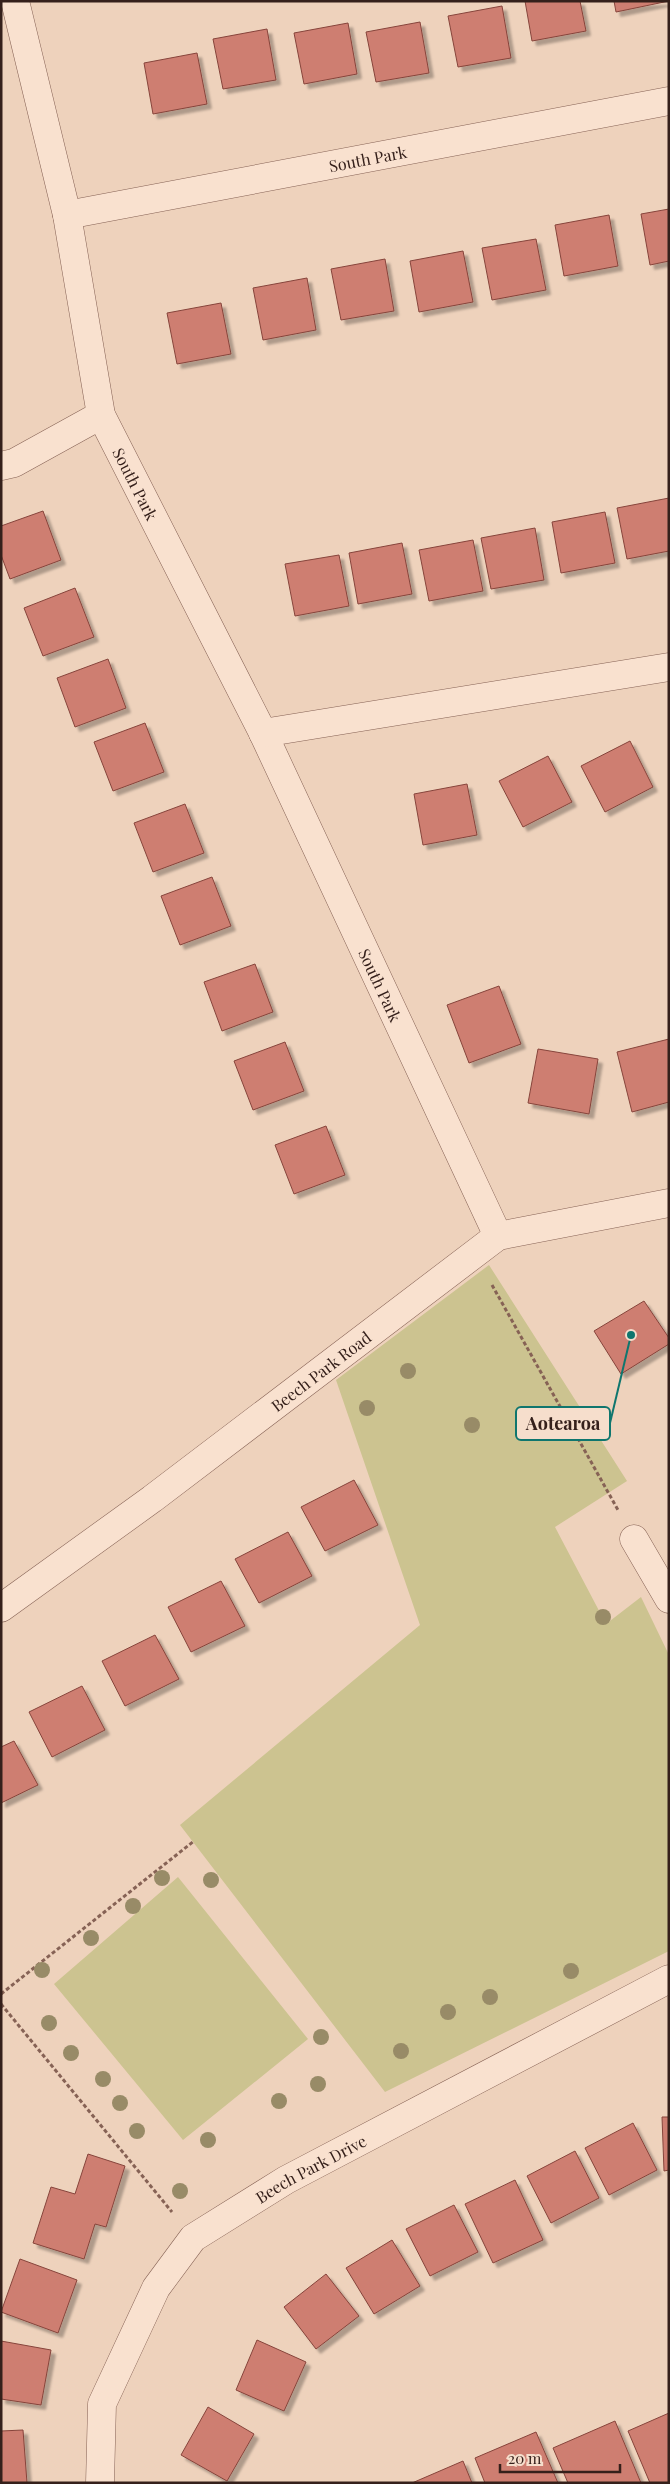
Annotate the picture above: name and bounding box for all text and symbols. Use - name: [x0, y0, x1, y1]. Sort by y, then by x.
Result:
- street label: South Park: [327, 140, 408, 176]
- street label: South Park: [109, 444, 163, 523]
- street label: South Park: [355, 945, 407, 1025]
- street label: Beech Park Road: [266, 1326, 375, 1416]
- callout: Aotearoa: [516, 1407, 610, 1440]
- text: Aotearoa: [525, 1411, 601, 1435]
- street label: Beech Park Drive: [251, 2129, 370, 2207]
- scale bar: [500, 2442, 620, 2474]
- text: 20 m: [508, 2448, 542, 2468]

